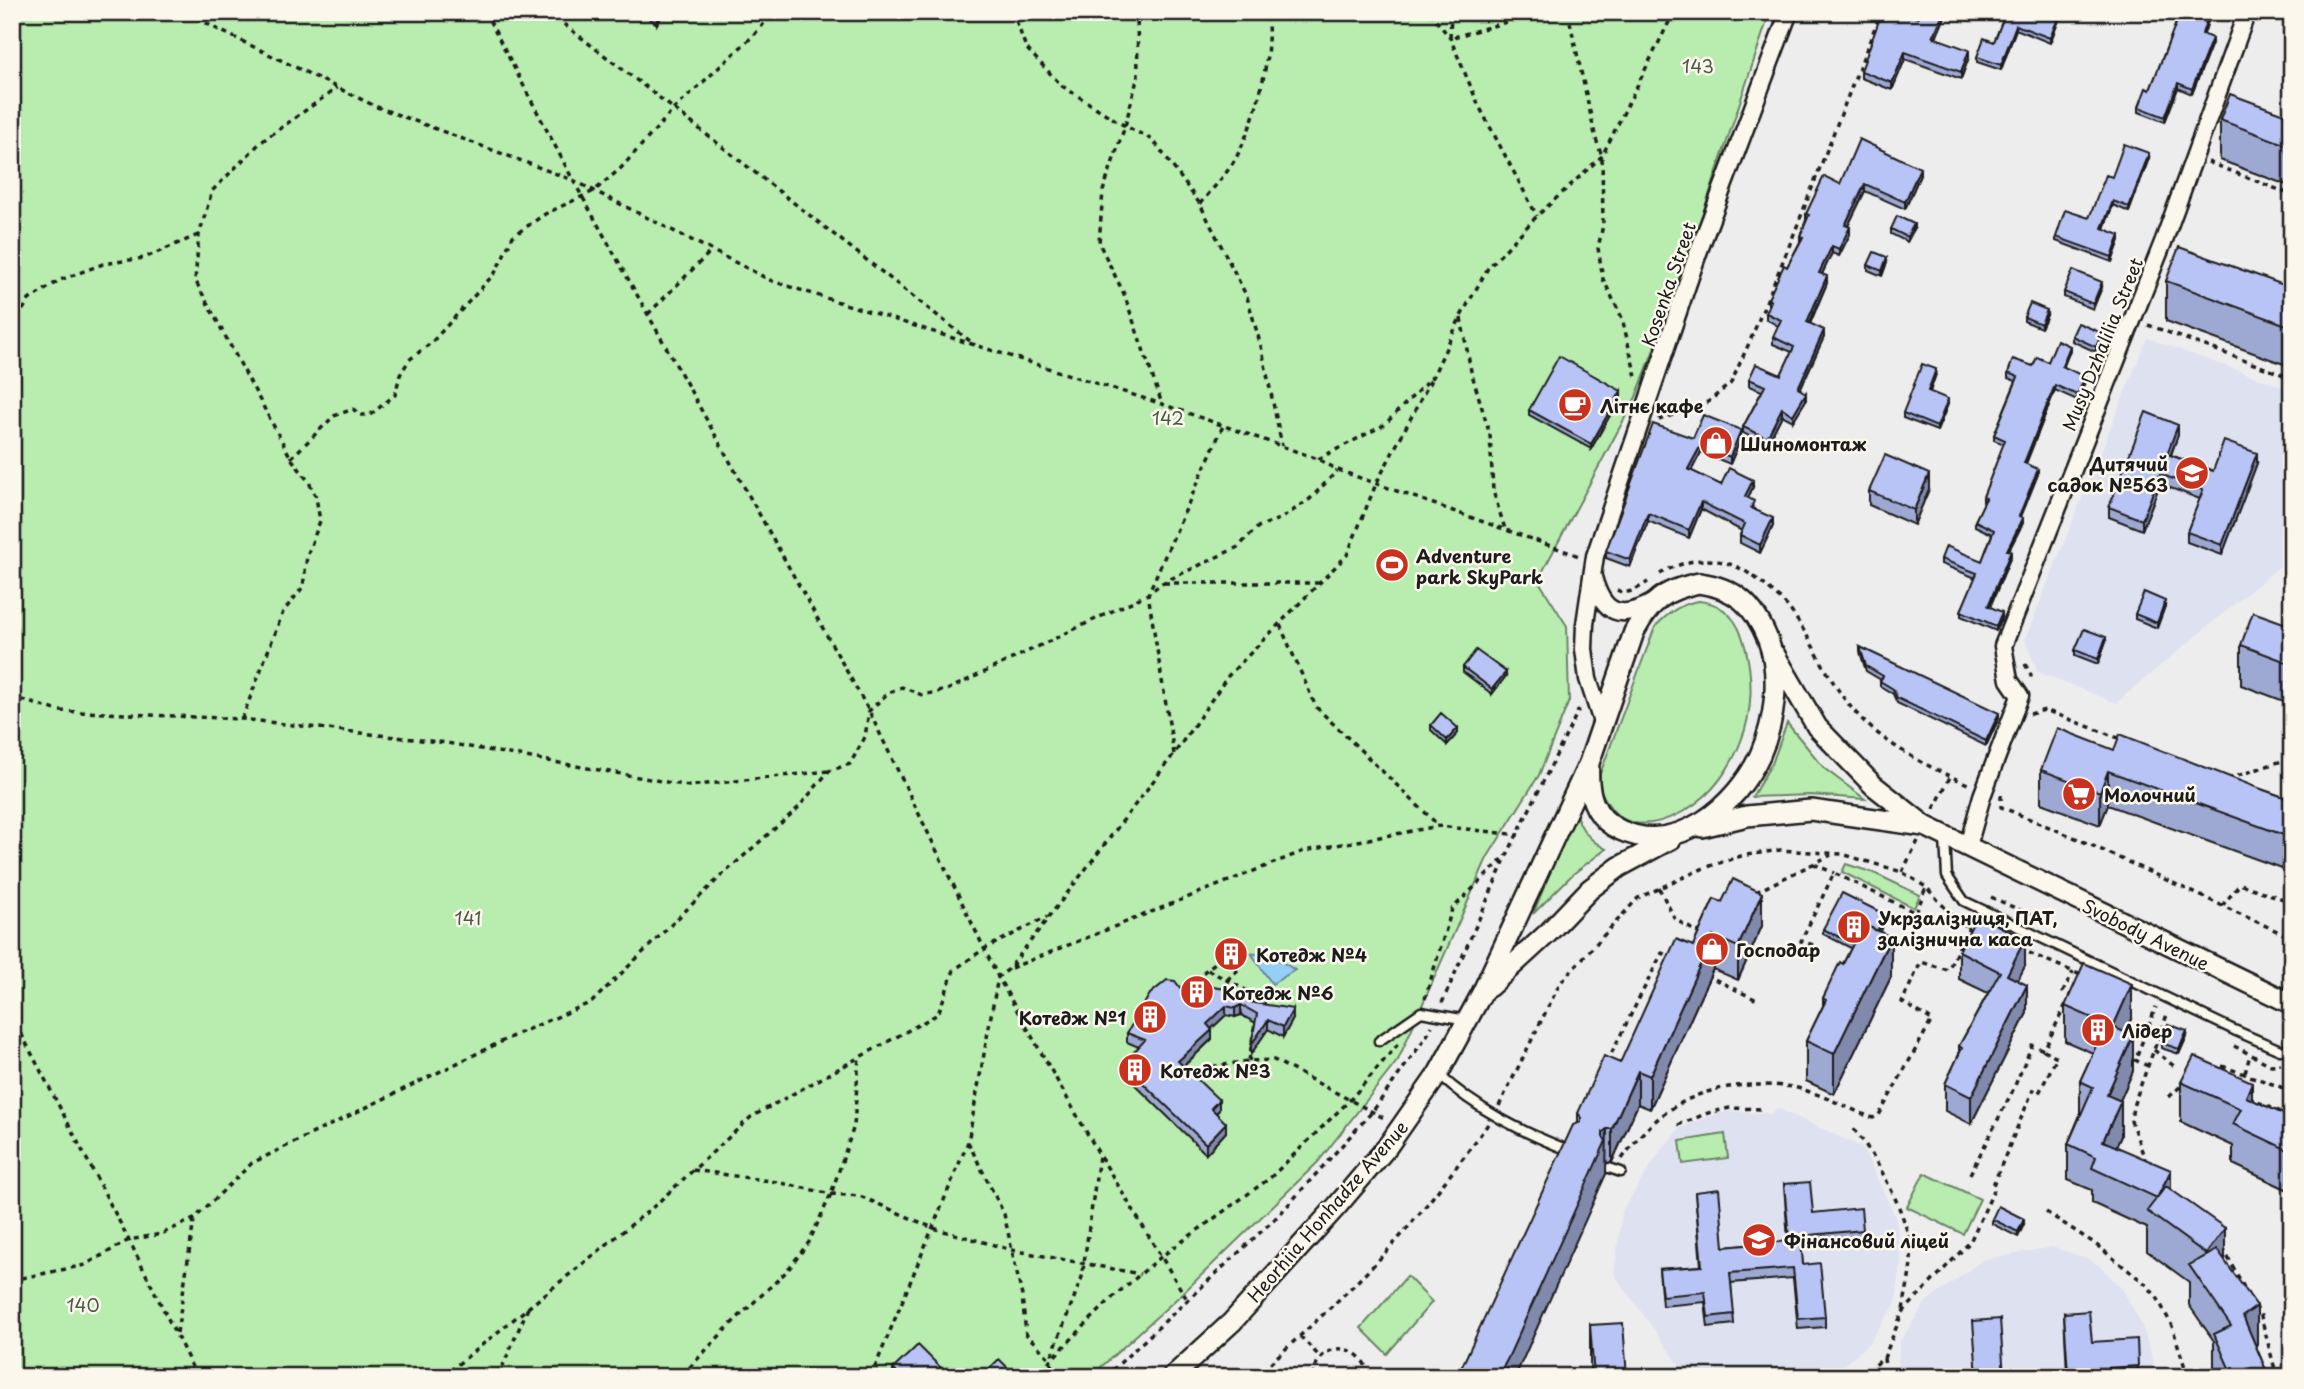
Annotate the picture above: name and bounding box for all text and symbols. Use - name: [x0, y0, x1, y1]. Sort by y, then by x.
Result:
- park label: 143: [1682, 52, 1714, 79]
- street label: Kosenka Street: [1634, 218, 1702, 350]
- street label: Musy Dzhalilia Street: [2055, 253, 2149, 435]
- cafe icon: Літнє кафе: [1556, 386, 1594, 424]
- place label: Літнє кафе: [1600, 392, 1704, 419]
- park label: 142: [1152, 404, 1184, 431]
- shop icon: Шиномонтаж: [1697, 424, 1735, 462]
- place label: Шиномонтаж: [1740, 430, 1867, 457]
- place label: Дитячий садок №563: [2048, 450, 2168, 498]
- school or university icon: Дитячий садок №563: [2173, 454, 2211, 492]
- place label: Adventure park SkyPark: [1416, 542, 1543, 590]
- sports icon: Adventure park SkyPark: [1373, 546, 1411, 584]
- supermarket icon: Молочний: [2060, 775, 2098, 813]
- place label: Молочний: [2104, 781, 2196, 808]
- street label: Svobody Avenue: [2078, 892, 2214, 976]
- park label: 141: [455, 904, 481, 931]
- place label: Укрзалізниця, ПАТ, залізнична каса: [1877, 904, 2057, 952]
- building icon: Укрзалізниця, ПАТ, залізнична каса: [1835, 908, 1873, 946]
- shop icon: Господар: [1693, 930, 1731, 968]
- building icon: Котедж №4: [1212, 935, 1250, 973]
- place label: Господар: [1736, 936, 1820, 963]
- place label: Котедж №4: [1256, 941, 1367, 968]
- building icon: Котедж №6: [1178, 973, 1216, 1011]
- place label: Котедж №6: [1222, 979, 1334, 1006]
- building icon: Котедж №1: [1131, 998, 1169, 1036]
- place label: Котедж №1: [1019, 1004, 1126, 1031]
- building icon: Лідер: [2079, 1011, 2117, 1049]
- place label: Лідер: [2122, 1017, 2172, 1044]
- building icon: Котедж №3: [1116, 1051, 1154, 1089]
- place label: Котедж №3: [1160, 1057, 1271, 1084]
- street label: Heorhiia Honhadze Avenue: [1240, 1114, 1414, 1308]
- school or university icon: Фінансовий ліцей: [1740, 1221, 1778, 1259]
- place label: Фінансовий ліцей: [1784, 1227, 1949, 1254]
- park label: 140: [66, 1291, 100, 1318]

